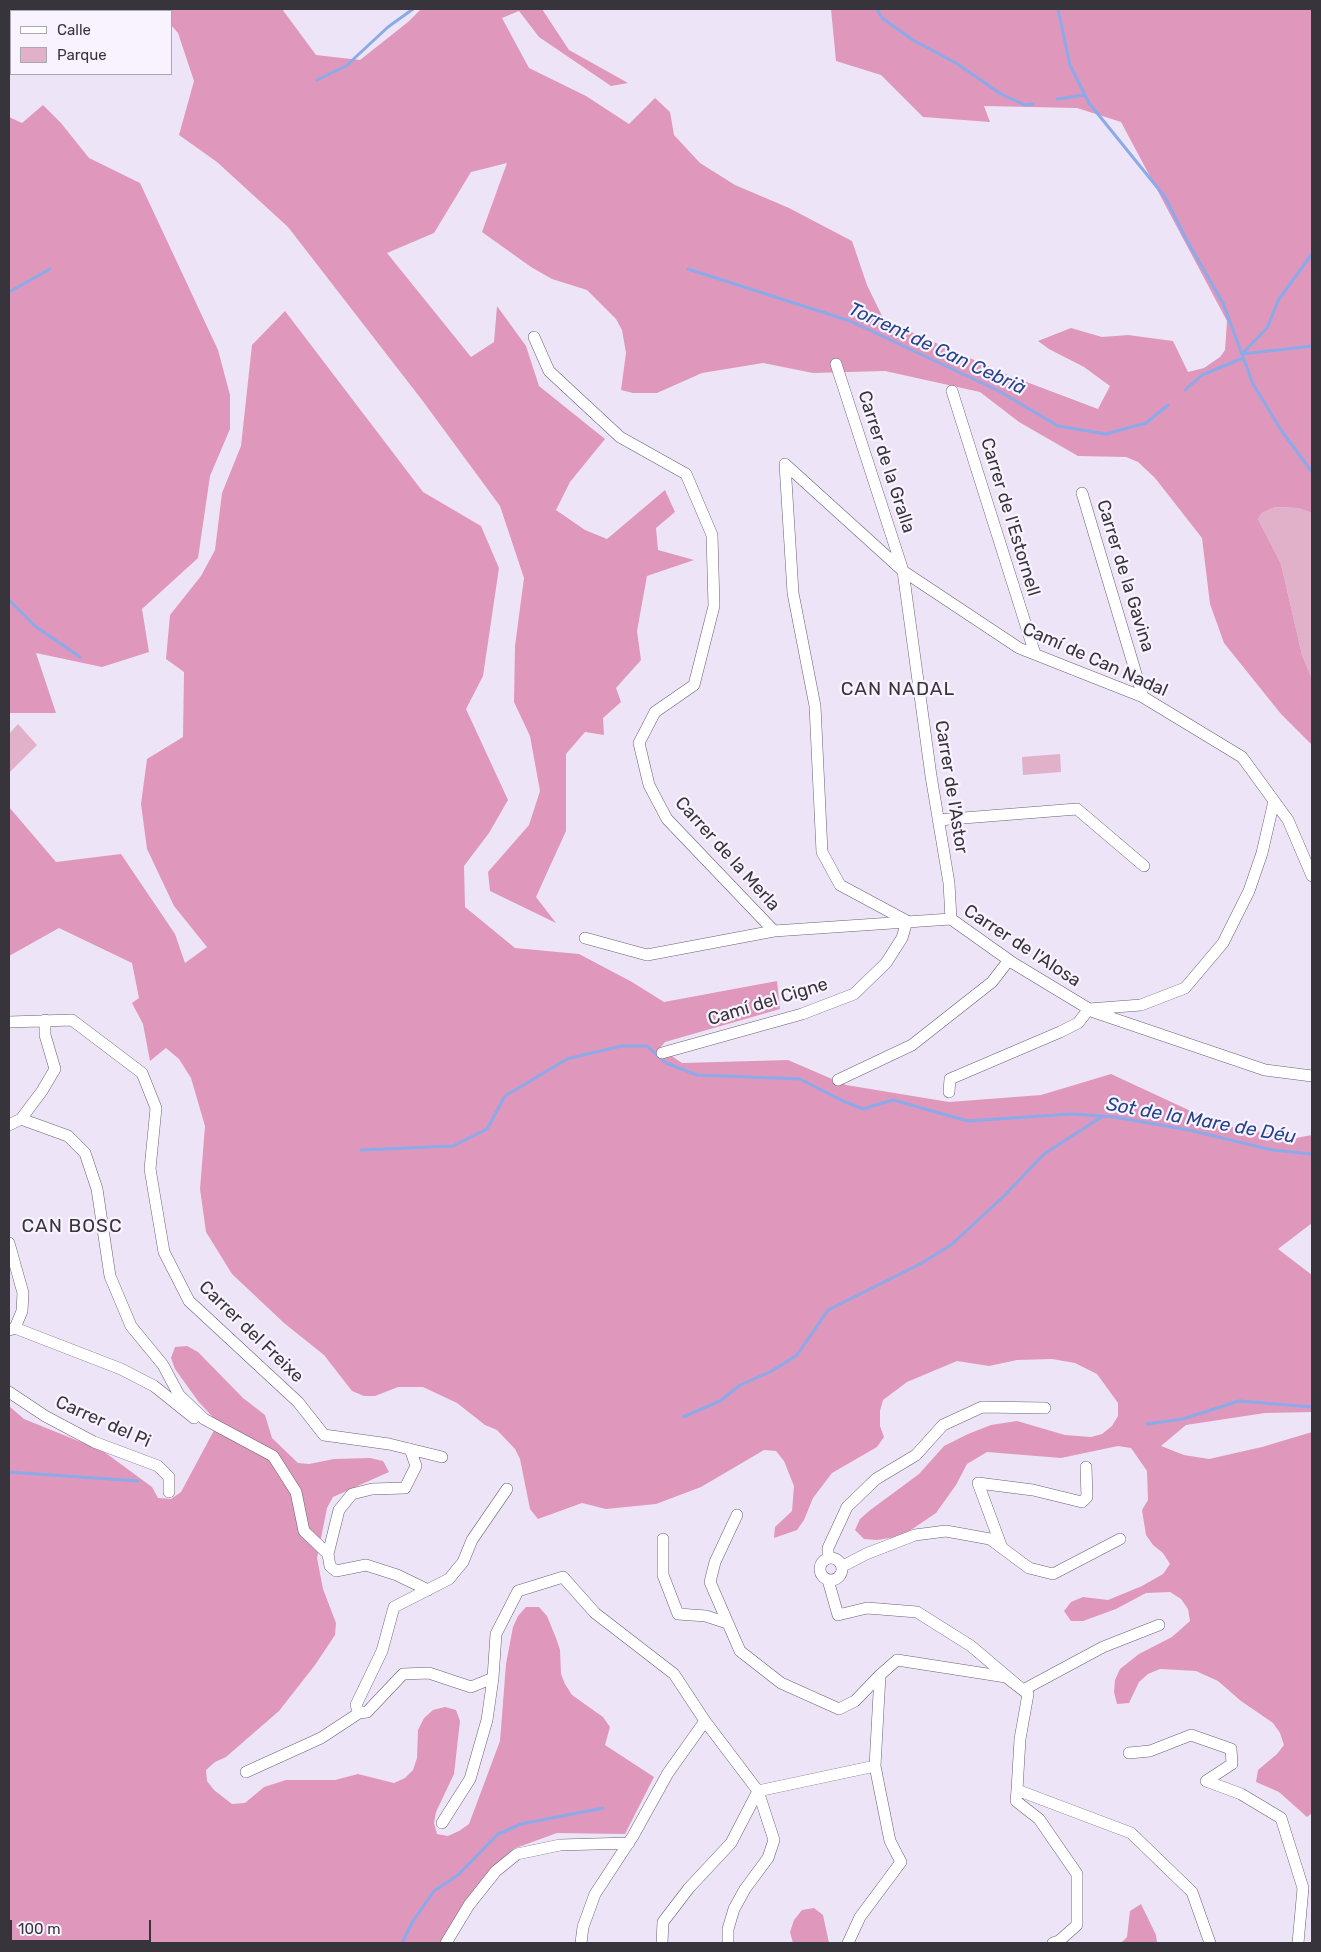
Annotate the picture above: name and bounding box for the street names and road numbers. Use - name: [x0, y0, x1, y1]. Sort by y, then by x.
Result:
- street label: Carrer de la Gralla: [853, 388, 919, 536]
- street label: Carrer de l'Estornell: [976, 435, 1044, 599]
- street label: Carrer de la Gavina: [1092, 497, 1158, 655]
- street label: Camí de Can Nadal: [1019, 618, 1171, 702]
- street label: Carrer de l'Astor: [930, 719, 972, 855]
- street label: Carrer de la Merla: [670, 792, 784, 916]
- street label: Carrer de l'Alosa: [960, 900, 1084, 992]
- street label: Camí del Cigne: [705, 973, 831, 1031]
- street label: Carrer del Freixe: [194, 1277, 308, 1387]
- street label: Carrer del Pi: [52, 1391, 154, 1453]

